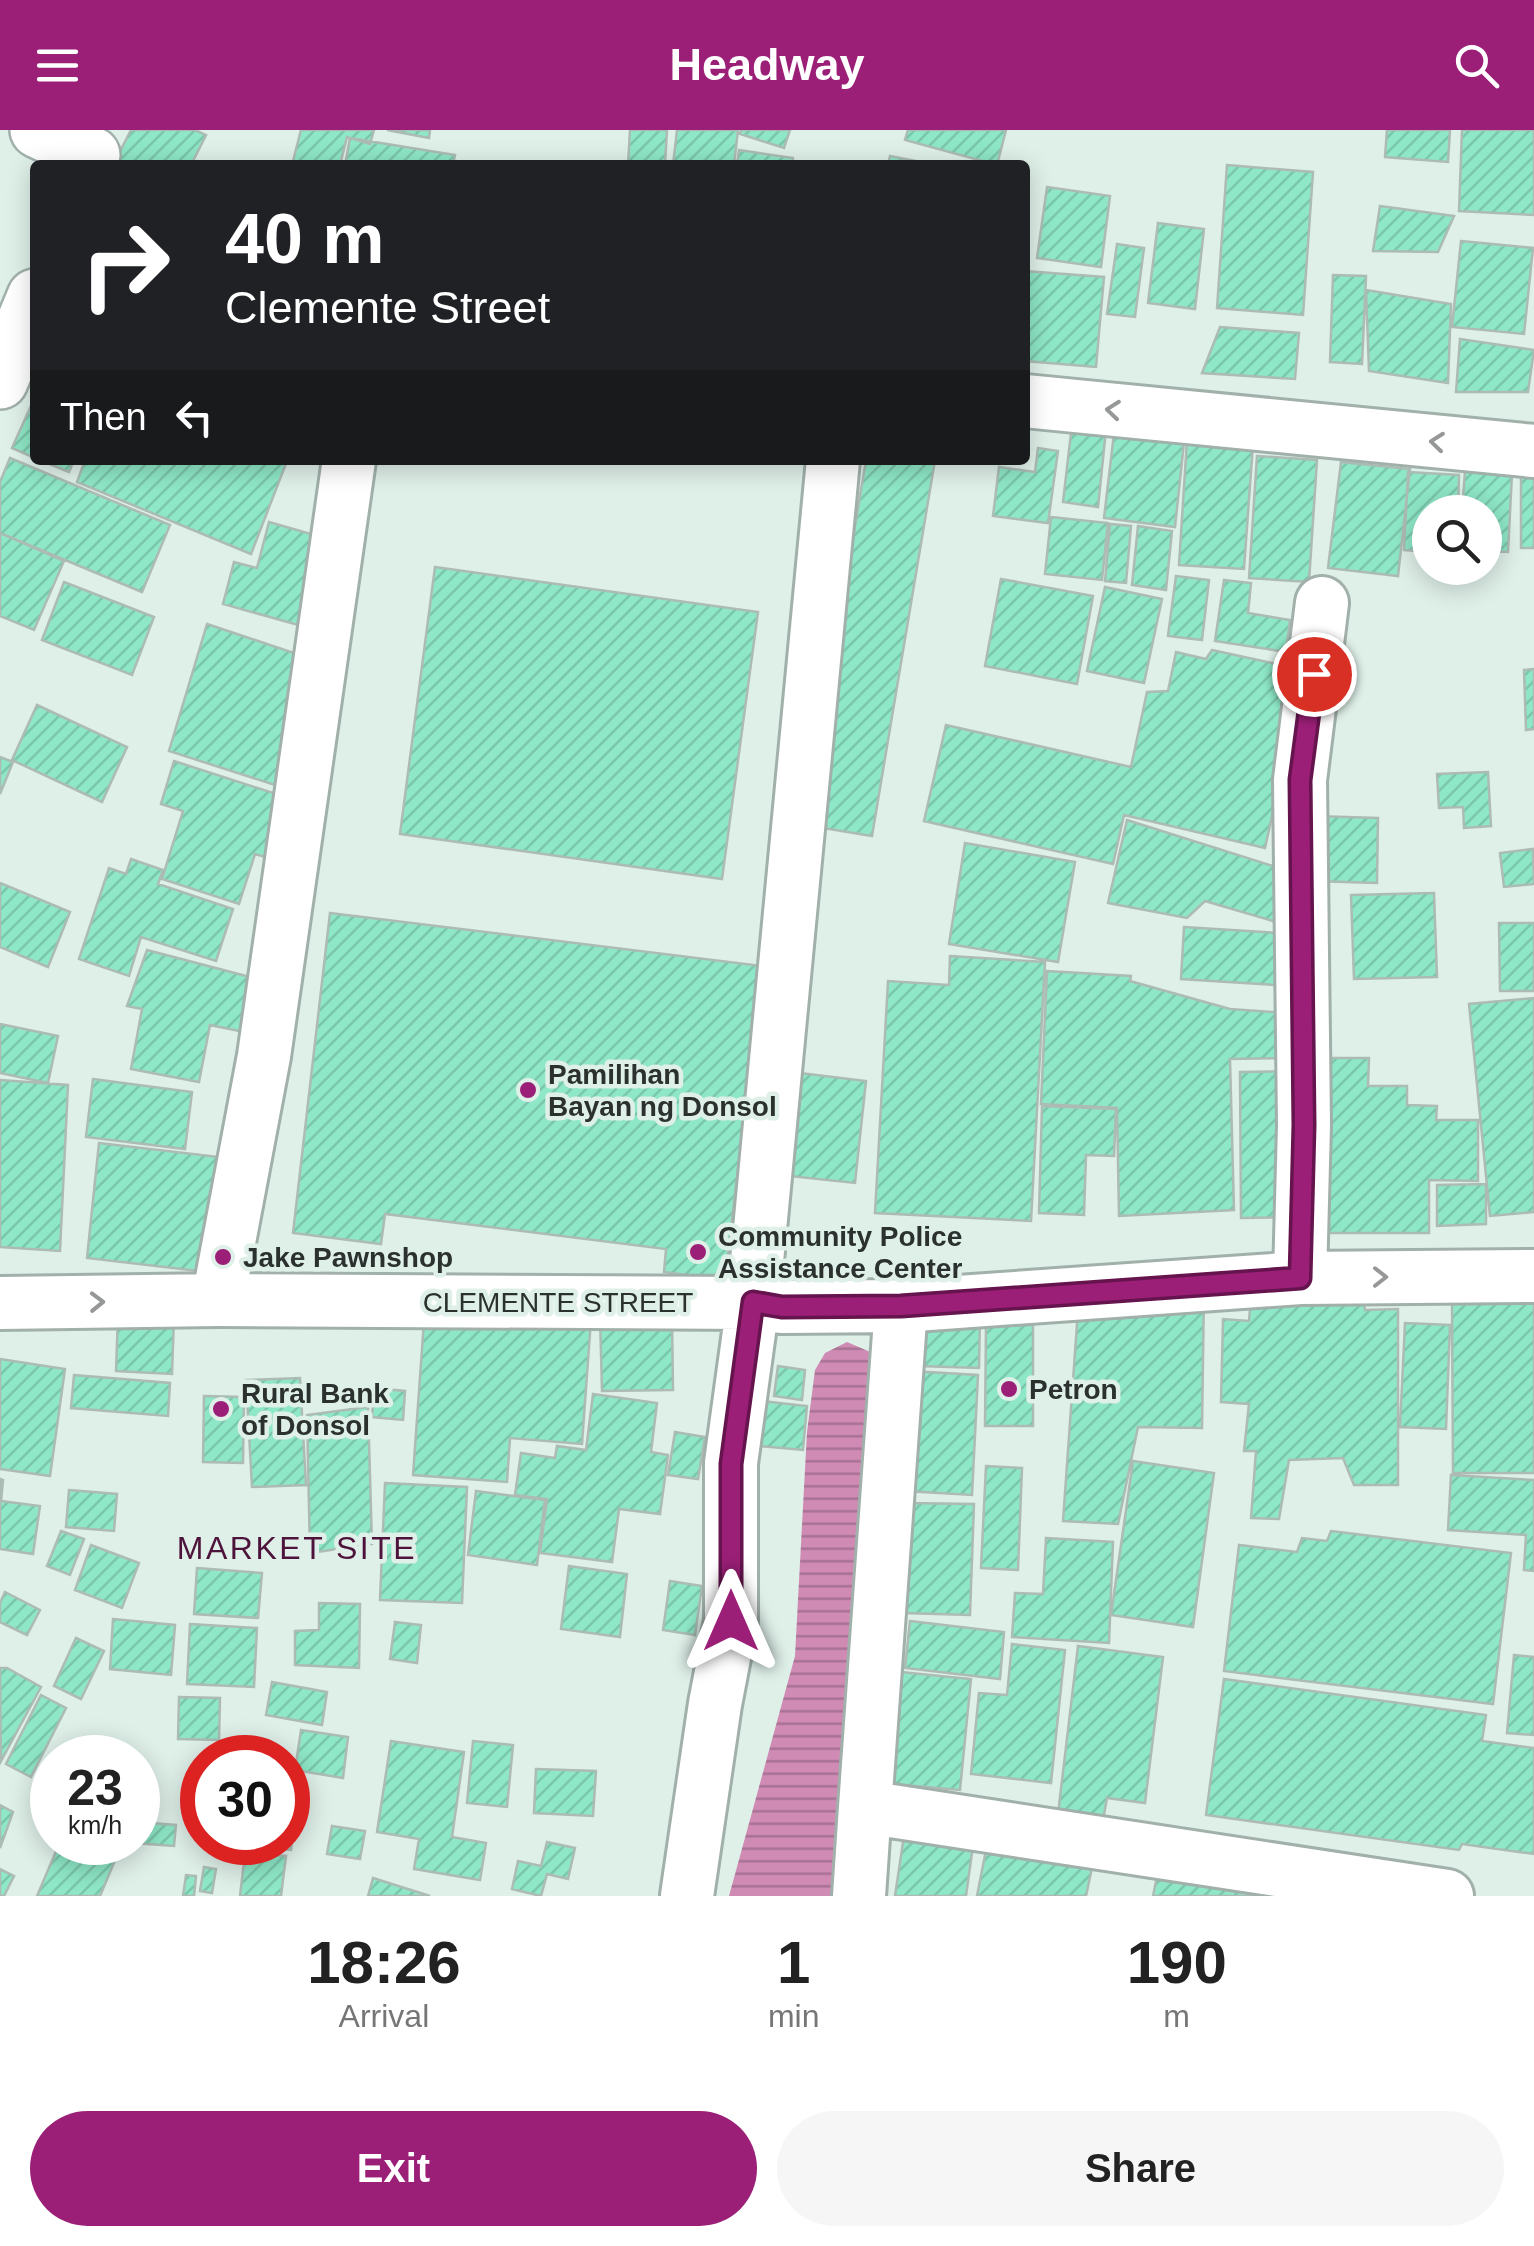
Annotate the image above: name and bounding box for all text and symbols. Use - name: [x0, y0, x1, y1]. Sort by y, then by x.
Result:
- icon: menu: [30, 38, 85, 93]
- icon: search: [1449, 38, 1504, 93]
- text: Headway: [669, 39, 865, 90]
- icon: right: [60, 200, 190, 330]
- text: 40 m: [225, 200, 385, 278]
- text: Clemente Street: [225, 282, 550, 333]
- icon: left: [167, 390, 222, 445]
- text: Then: [60, 396, 147, 438]
- one-way arrow: [1105, 400, 1121, 422]
- one-way arrow: [1429, 431, 1445, 453]
- map controls: [1412, 495, 1502, 585]
- button: search: [1412, 495, 1502, 585]
- pin: [1272, 632, 1357, 717]
- icon: arrive: [1287, 647, 1342, 702]
- place label: Pamilihan Bayan ng Donsol: [548, 1059, 777, 1122]
- marker: Pamilihan Bayan ng Donsol: [517, 1079, 539, 1101]
- place label: Community Police Assistance Center: [718, 1221, 962, 1284]
- marker: Community Police Assistance Center: [687, 1241, 709, 1263]
- place label: Jake Pawnshop: [243, 1242, 453, 1273]
- marker: Jake Pawnshop: [212, 1246, 234, 1268]
- one-way arrow: [1374, 1266, 1389, 1288]
- street label: CLEMENTE STREET: [423, 1287, 693, 1318]
- one-way arrow: [90, 1291, 106, 1312]
- place label: Petron: [1029, 1374, 1118, 1405]
- place label: Rural Bank of Donsol: [241, 1378, 389, 1441]
- marker: Petron: [998, 1378, 1020, 1400]
- marker: Rural Bank of Donsol: [210, 1398, 232, 1420]
- district label: MARKET SITE: [177, 1530, 417, 1566]
- position arrow: [679, 1569, 783, 1673]
- speed limit sign: 30: [180, 1735, 310, 1865]
- text: 23: [67, 1760, 123, 1816]
- text: km/h: [68, 1811, 122, 1839]
- text: 18:26: [307, 1929, 461, 1996]
- text: 1: [777, 1929, 810, 1996]
- text: 190: [1127, 1929, 1227, 1996]
- text: Arrival: [339, 1998, 429, 2034]
- text: min: [768, 1998, 819, 2034]
- text: m: [1163, 1998, 1190, 2034]
- button: Exit: [30, 2111, 757, 2226]
- button: Share: [777, 2111, 1504, 2226]

